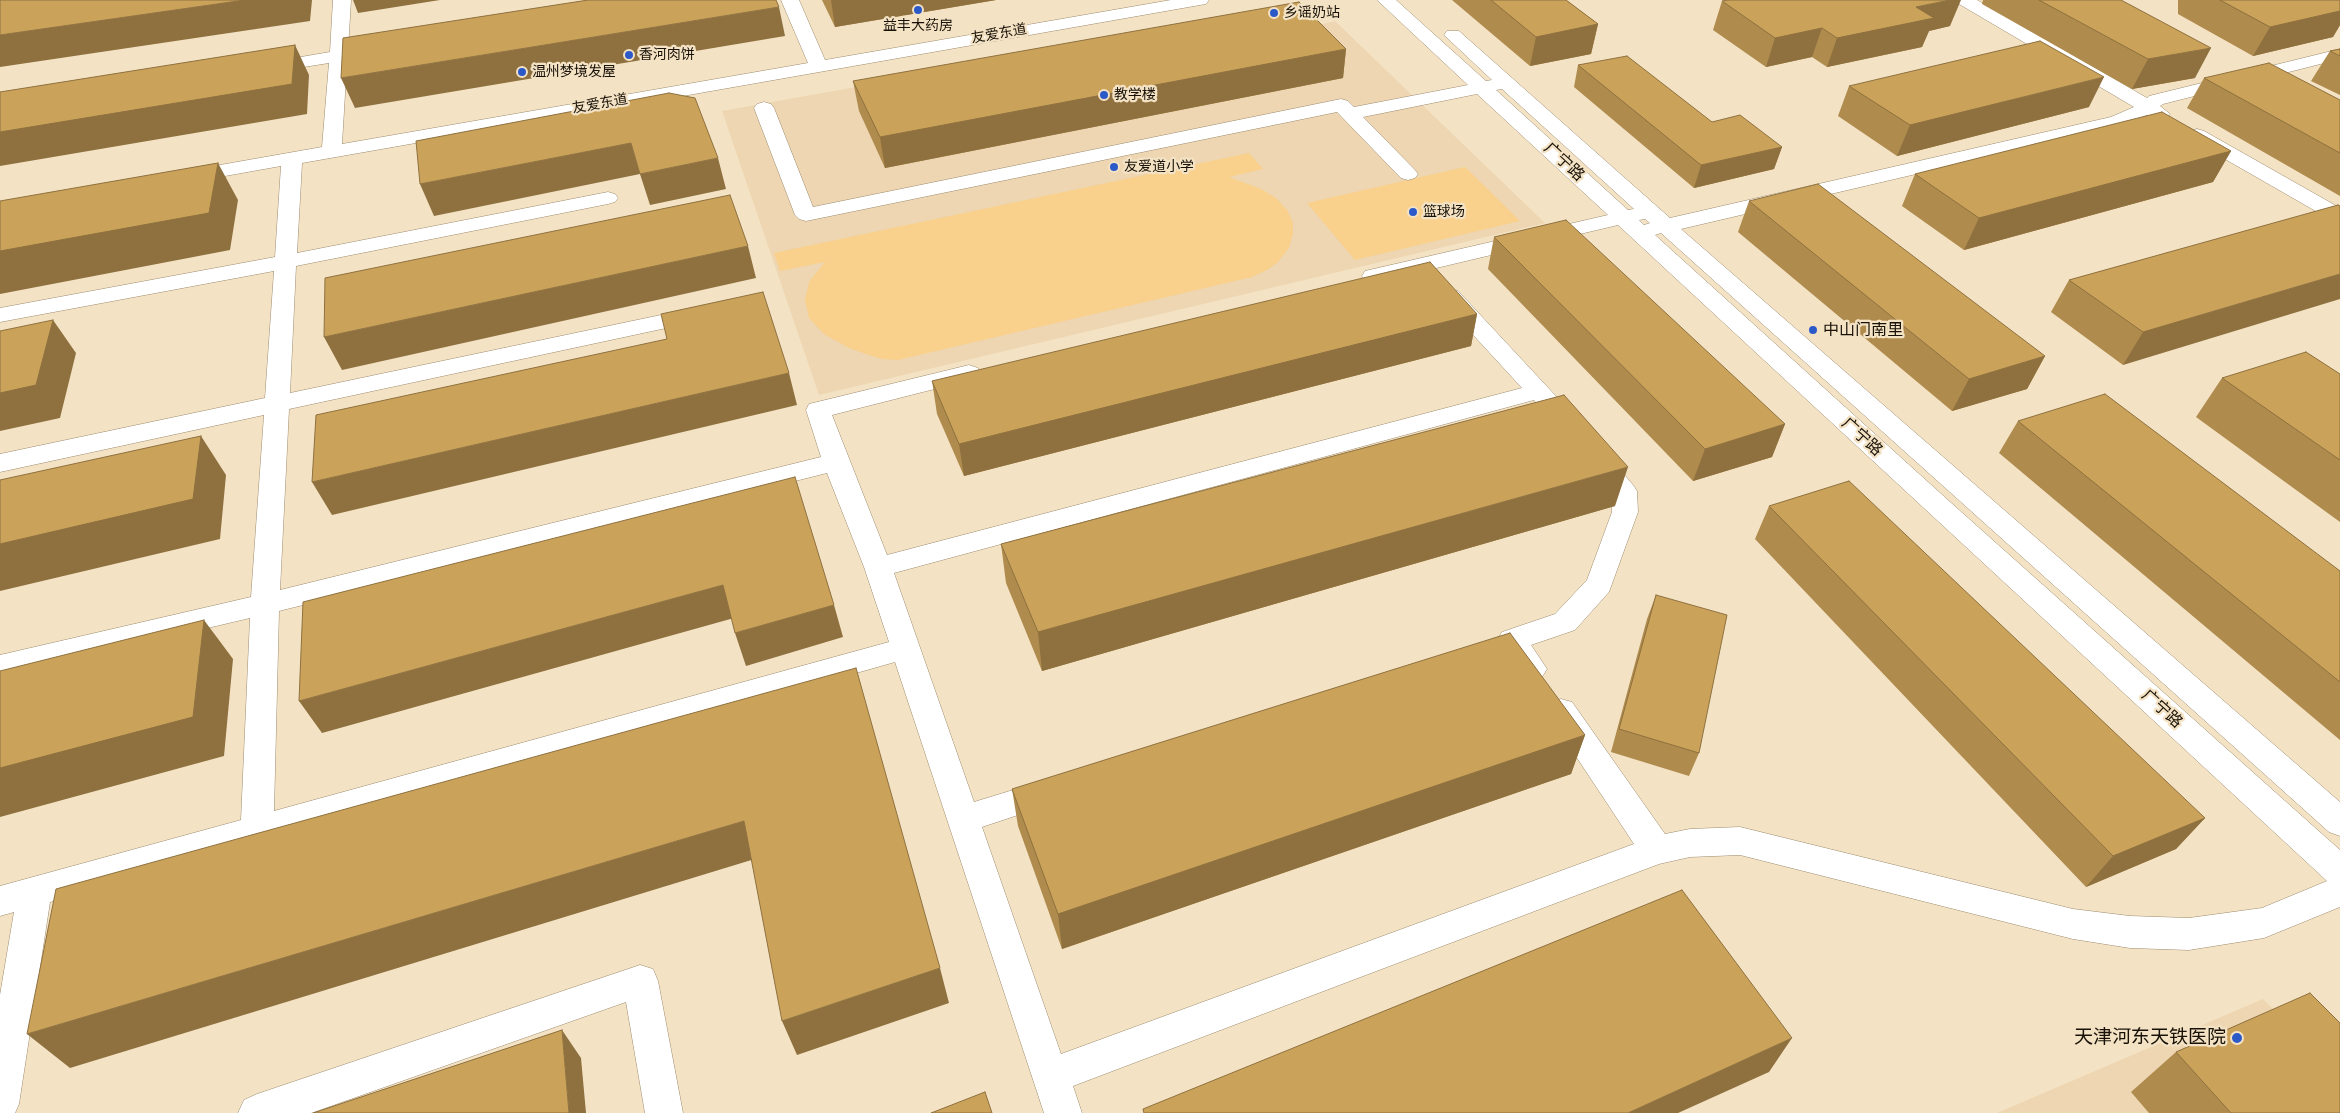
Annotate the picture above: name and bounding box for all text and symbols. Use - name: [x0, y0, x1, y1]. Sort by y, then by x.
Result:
- marker: 益丰大药房: [912, 4, 924, 16]
- place label: 乡谣奶站: [1284, 5, 1340, 21]
- marker: 乡谣奶站: [1268, 7, 1280, 19]
- place label: 益丰大药房: [883, 18, 953, 34]
- street label: 友爱东道: [970, 21, 1028, 47]
- place label: 香河肉饼: [639, 47, 695, 63]
- marker: 香河肉饼: [623, 49, 635, 61]
- place label: 温州梦境发屋: [532, 64, 616, 80]
- marker: 温州梦境发屋: [516, 66, 528, 78]
- place label: 教学楼: [1114, 87, 1156, 103]
- marker: 教学楼: [1098, 89, 1110, 101]
- street label: 友爱东道: [571, 91, 629, 117]
- street label: 广宁路: [1540, 139, 1588, 185]
- place label: 友爱道小学: [1124, 159, 1194, 175]
- marker: 友爱道小学: [1108, 161, 1120, 173]
- place label: 篮球场: [1423, 204, 1465, 220]
- marker: 篮球场: [1407, 206, 1419, 218]
- place label: 中山门南里: [1823, 320, 1903, 340]
- marker: 中山门南里: [1807, 324, 1819, 336]
- street label: 广宁路: [1838, 414, 1886, 460]
- street label: 广宁路: [2138, 686, 2186, 732]
- place label: 天津河东天铁医院: [2074, 1027, 2226, 1049]
- marker: 天津河东天铁医院: [2230, 1031, 2244, 1045]

